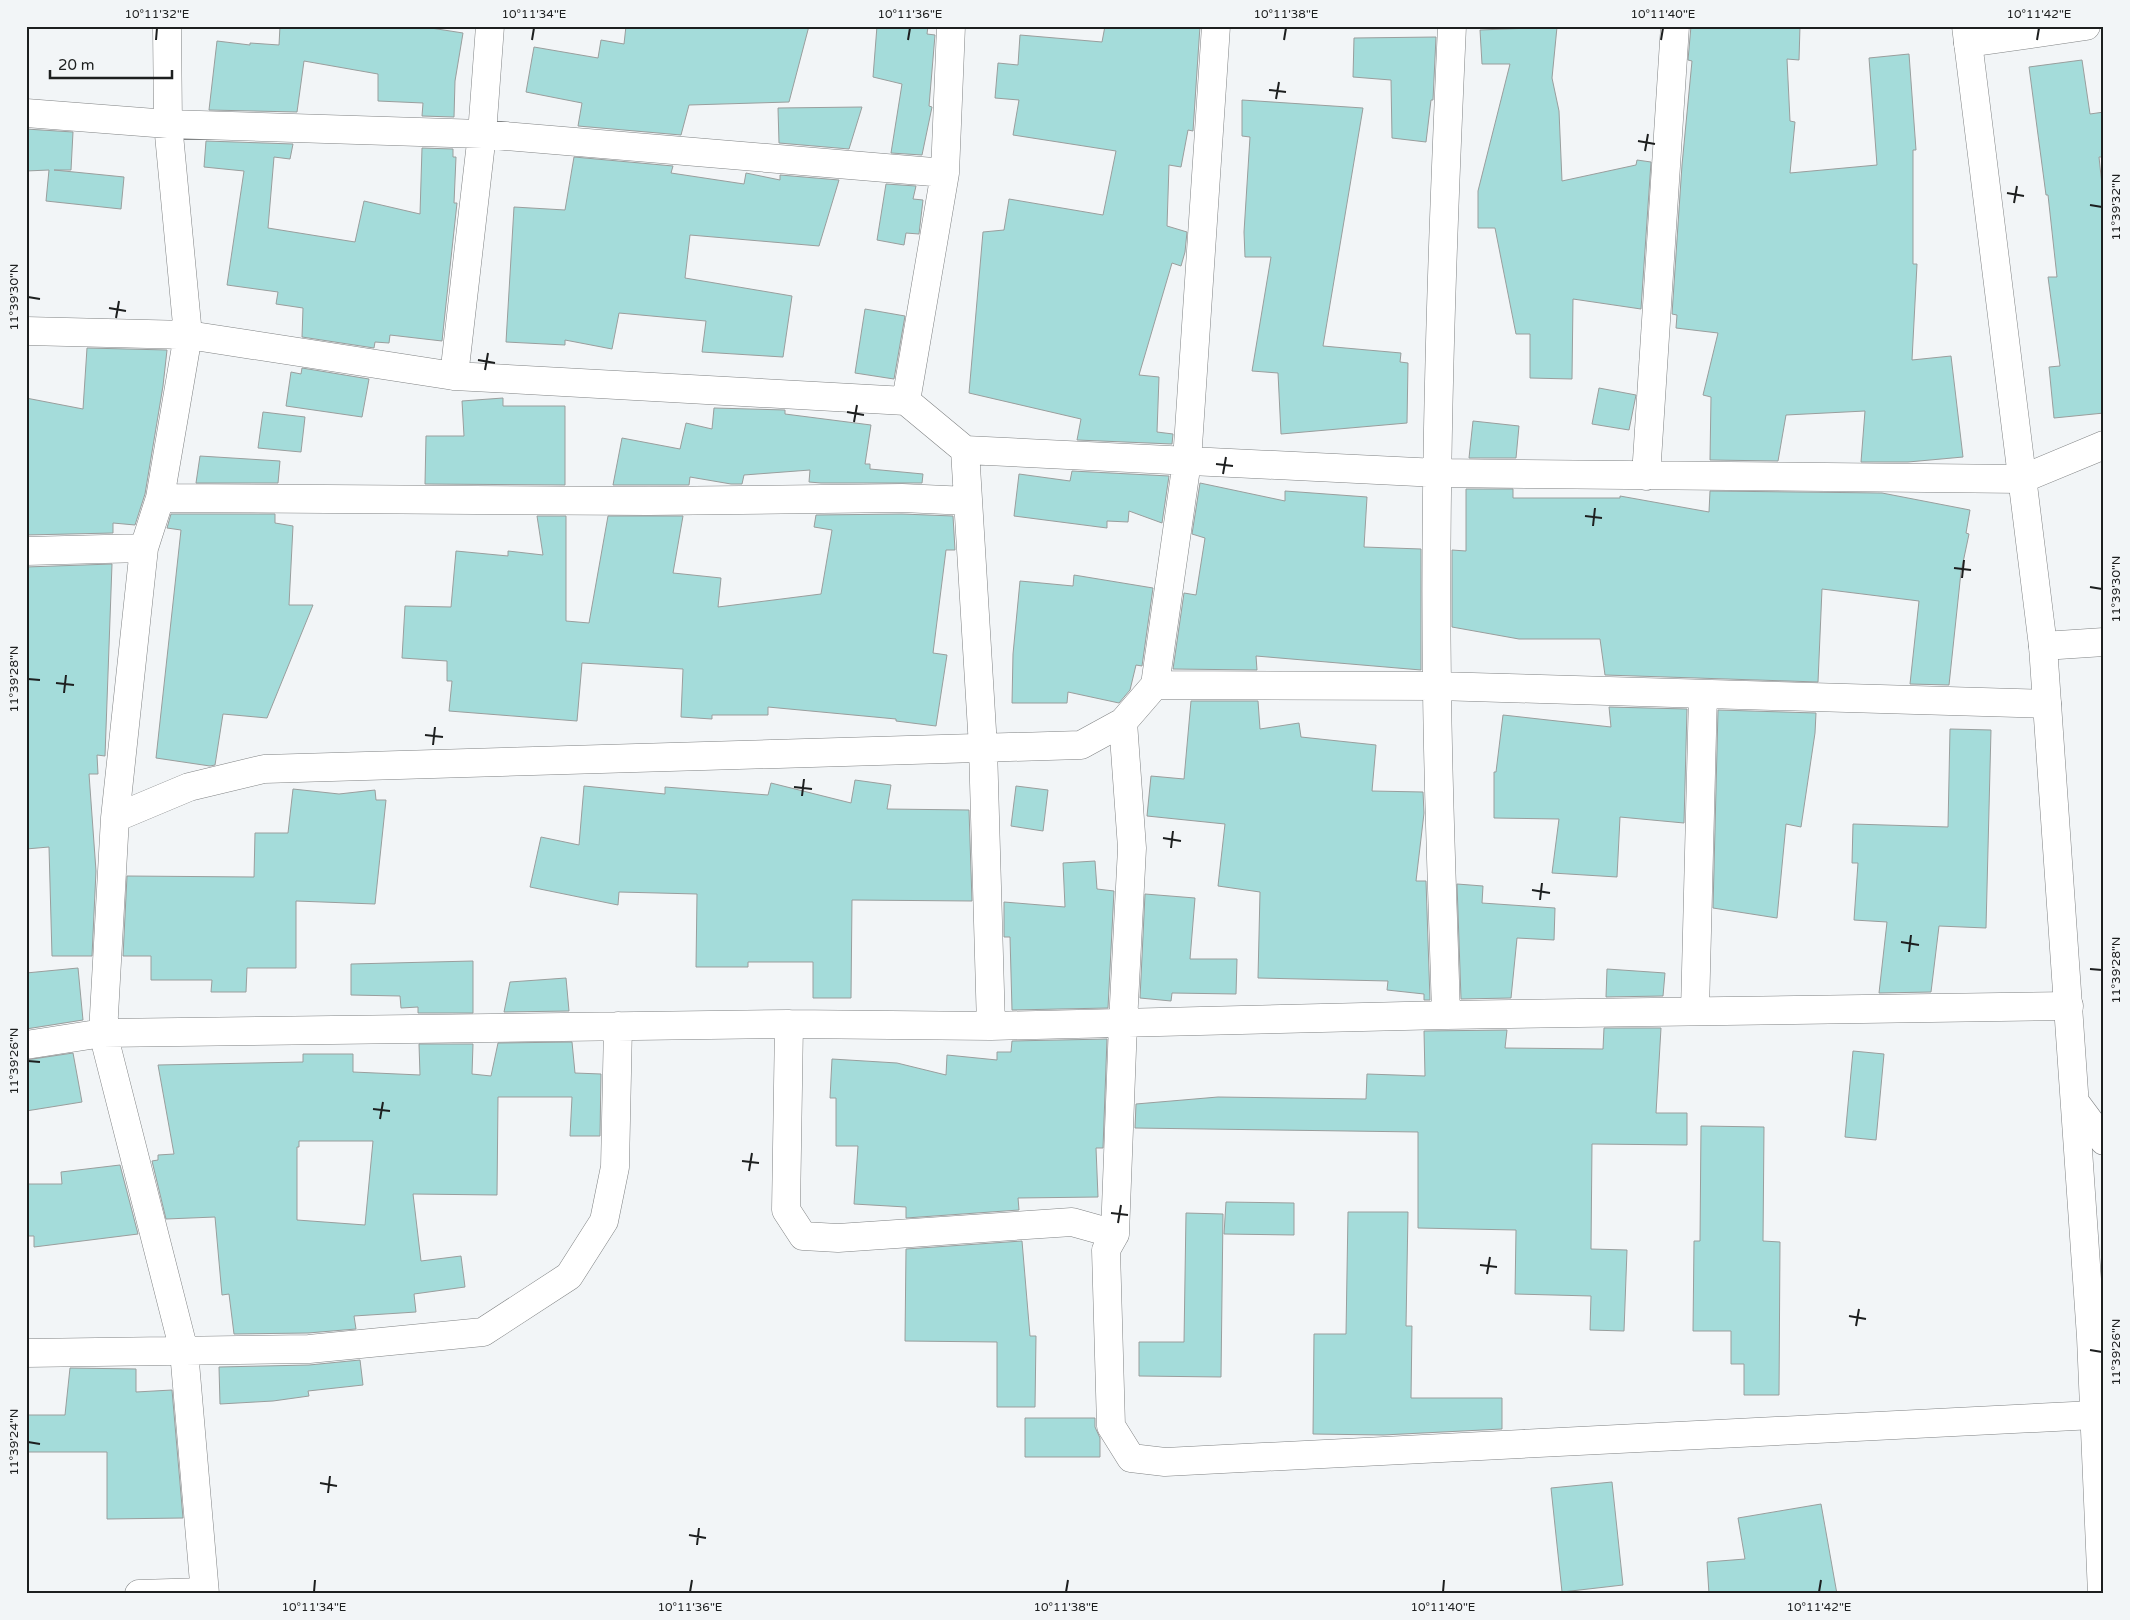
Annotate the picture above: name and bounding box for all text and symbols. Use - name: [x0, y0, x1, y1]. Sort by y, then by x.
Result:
- text: 10°11'32"E: [124, 7, 190, 21]
- text: 10°11'34"E: [501, 7, 567, 21]
- text: 10°11'36"E: [877, 7, 943, 21]
- text: 10°11'38"E: [1253, 7, 1319, 21]
- text: 10°11'40"E: [1630, 7, 1696, 21]
- text: 10°11'42"E: [2006, 7, 2072, 21]
- scale bar: [50, 48, 172, 80]
- text: 20 m: [58, 56, 95, 74]
- text: 11°39'32"N: [2109, 174, 2123, 241]
- text: 11°39'30"N: [7, 264, 21, 331]
- text: 11°39'30"N: [2109, 556, 2123, 623]
- text: 11°39'28"N: [7, 646, 21, 713]
- text: 11°39'28"N: [2109, 937, 2123, 1004]
- text: 11°39'26"N: [7, 1028, 21, 1095]
- text: 11°39'26"N: [2109, 1319, 2123, 1386]
- text: 11°39'24"N: [7, 1409, 21, 1476]
- text: 10°11'34"E: [281, 1600, 347, 1614]
- text: 10°11'36"E: [657, 1600, 723, 1614]
- text: 10°11'38"E: [1033, 1600, 1099, 1614]
- text: 10°11'40"E: [1410, 1600, 1476, 1614]
- text: 10°11'42"E: [1786, 1600, 1852, 1614]

